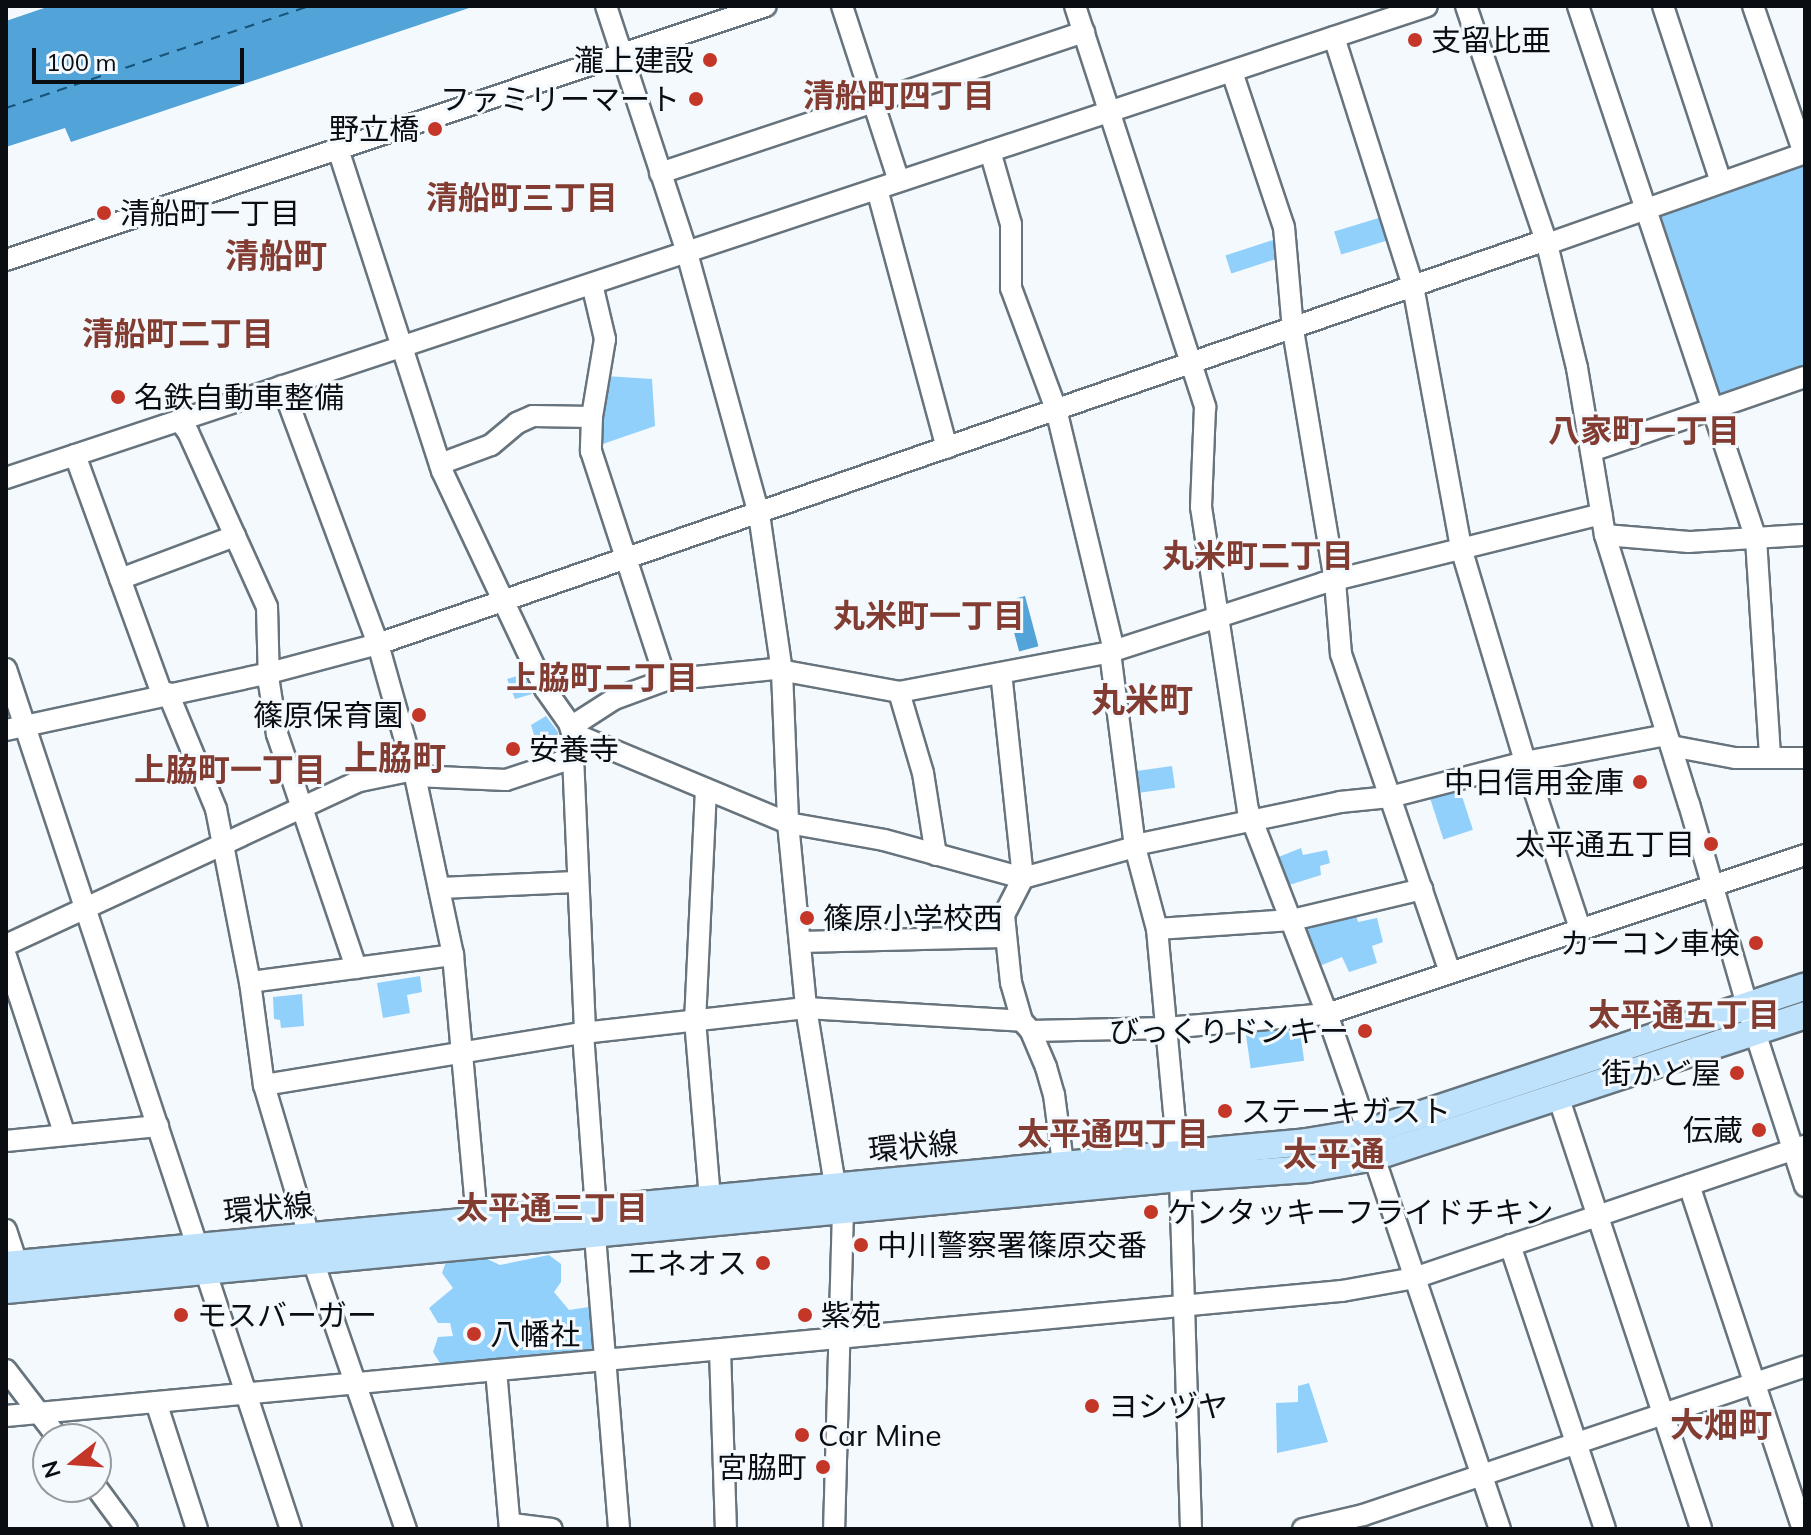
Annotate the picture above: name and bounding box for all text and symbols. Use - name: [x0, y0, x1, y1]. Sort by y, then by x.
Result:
- place label: 支留比亜: [1431, 22, 1551, 58]
- marker: 支留比亜: [1406, 31, 1424, 49]
- scale bar: [36, 32, 248, 82]
- place label: 瀧上建設: [574, 42, 694, 78]
- text: 100 m: [46, 47, 117, 77]
- marker: 瀧上建設: [701, 51, 719, 69]
- district label: 清船町四丁目: [803, 76, 995, 114]
- place label: ファミリーマート: [440, 81, 680, 117]
- marker: ファミリーマート: [687, 90, 705, 108]
- place label: 野立橋: [329, 111, 419, 147]
- marker: 野立橋: [426, 120, 444, 138]
- district label: 清船町三丁目: [426, 178, 618, 216]
- place label: 清船町一丁目: [120, 195, 300, 231]
- marker: 清船町一丁目: [95, 204, 113, 222]
- district label: 清船町: [225, 236, 327, 276]
- district label: 清船町二丁目: [82, 314, 274, 352]
- place label: 名鉄自動車整備: [134, 379, 344, 415]
- marker: 名鉄自動車整備: [109, 388, 127, 406]
- district label: 八家町一丁目: [1548, 411, 1740, 449]
- district label: 丸米町二丁目: [1162, 536, 1354, 574]
- district label: 丸米町一丁目: [833, 596, 1025, 634]
- district label: 上脇町二丁目: [506, 658, 698, 696]
- district label: 丸米町: [1091, 680, 1193, 720]
- place label: 篠原保育園: [253, 697, 403, 733]
- marker: 篠原保育園: [410, 706, 428, 724]
- place label: 安養寺: [529, 731, 619, 767]
- district label: 上脇町: [344, 738, 446, 778]
- marker: 安養寺: [504, 740, 522, 758]
- district label: 上脇町一丁目: [134, 750, 326, 788]
- place label: 中日信用金庫: [1444, 764, 1624, 800]
- marker: 中日信用金庫: [1631, 773, 1649, 791]
- place label: 太平通五丁目: [1515, 826, 1695, 862]
- marker: 太平通五丁目: [1702, 835, 1720, 853]
- place label: 篠原小学校西: [823, 900, 1003, 936]
- marker: 篠原小学校西: [798, 909, 816, 927]
- place label: カーコン車検: [1560, 925, 1740, 961]
- marker: カーコン車検: [1747, 934, 1765, 952]
- district label: 太平通五丁目: [1588, 995, 1780, 1033]
- place label: びっくりドンキー: [1109, 1013, 1349, 1049]
- marker: びっくりドンキー: [1356, 1022, 1374, 1040]
- place label: 街かど屋: [1601, 1055, 1721, 1091]
- marker: 街かど屋: [1728, 1064, 1746, 1082]
- place label: ステーキガスト: [1241, 1093, 1451, 1129]
- marker: ステーキガスト: [1216, 1102, 1234, 1120]
- place label: 伝蔵: [1683, 1112, 1743, 1148]
- district label: 太平通四丁目: [1017, 1114, 1209, 1152]
- marker: 伝蔵: [1750, 1121, 1768, 1139]
- street label: 環状線: [867, 1124, 959, 1168]
- district label: 太平通: [1283, 1134, 1385, 1174]
- street label: 環状線: [222, 1186, 314, 1230]
- district label: 太平通三丁目: [456, 1188, 648, 1226]
- place label: ケンタッキーフライドチキン: [1167, 1194, 1557, 1230]
- marker: ケンタッキーフライドチキン: [1142, 1203, 1160, 1221]
- place label: 中川警察署篠原交番: [877, 1227, 1147, 1263]
- marker: 中川警察署篠原交番: [852, 1236, 870, 1254]
- place label: エネオス: [627, 1245, 747, 1281]
- marker: エネオス: [754, 1254, 772, 1272]
- place label: モスバーガー: [197, 1297, 377, 1333]
- place label: 紫苑: [821, 1297, 881, 1333]
- marker: モスバーガー: [172, 1306, 190, 1324]
- marker: 紫苑: [796, 1306, 814, 1324]
- place label: 八幡社: [490, 1316, 580, 1352]
- marker: 八幡社: [465, 1325, 483, 1343]
- place label: ヨシヅヤ: [1108, 1388, 1228, 1424]
- marker: ヨシヅヤ: [1083, 1397, 1101, 1415]
- district label: 大畑町: [1670, 1405, 1772, 1445]
- place label: Car Mine: [818, 1417, 942, 1453]
- north arrow: [32, 1423, 112, 1503]
- marker: Car Mine: [793, 1426, 811, 1444]
- place label: 宮脇町: [717, 1449, 807, 1485]
- text: N: [35, 1457, 67, 1481]
- marker: 宮脇町: [814, 1458, 832, 1476]

